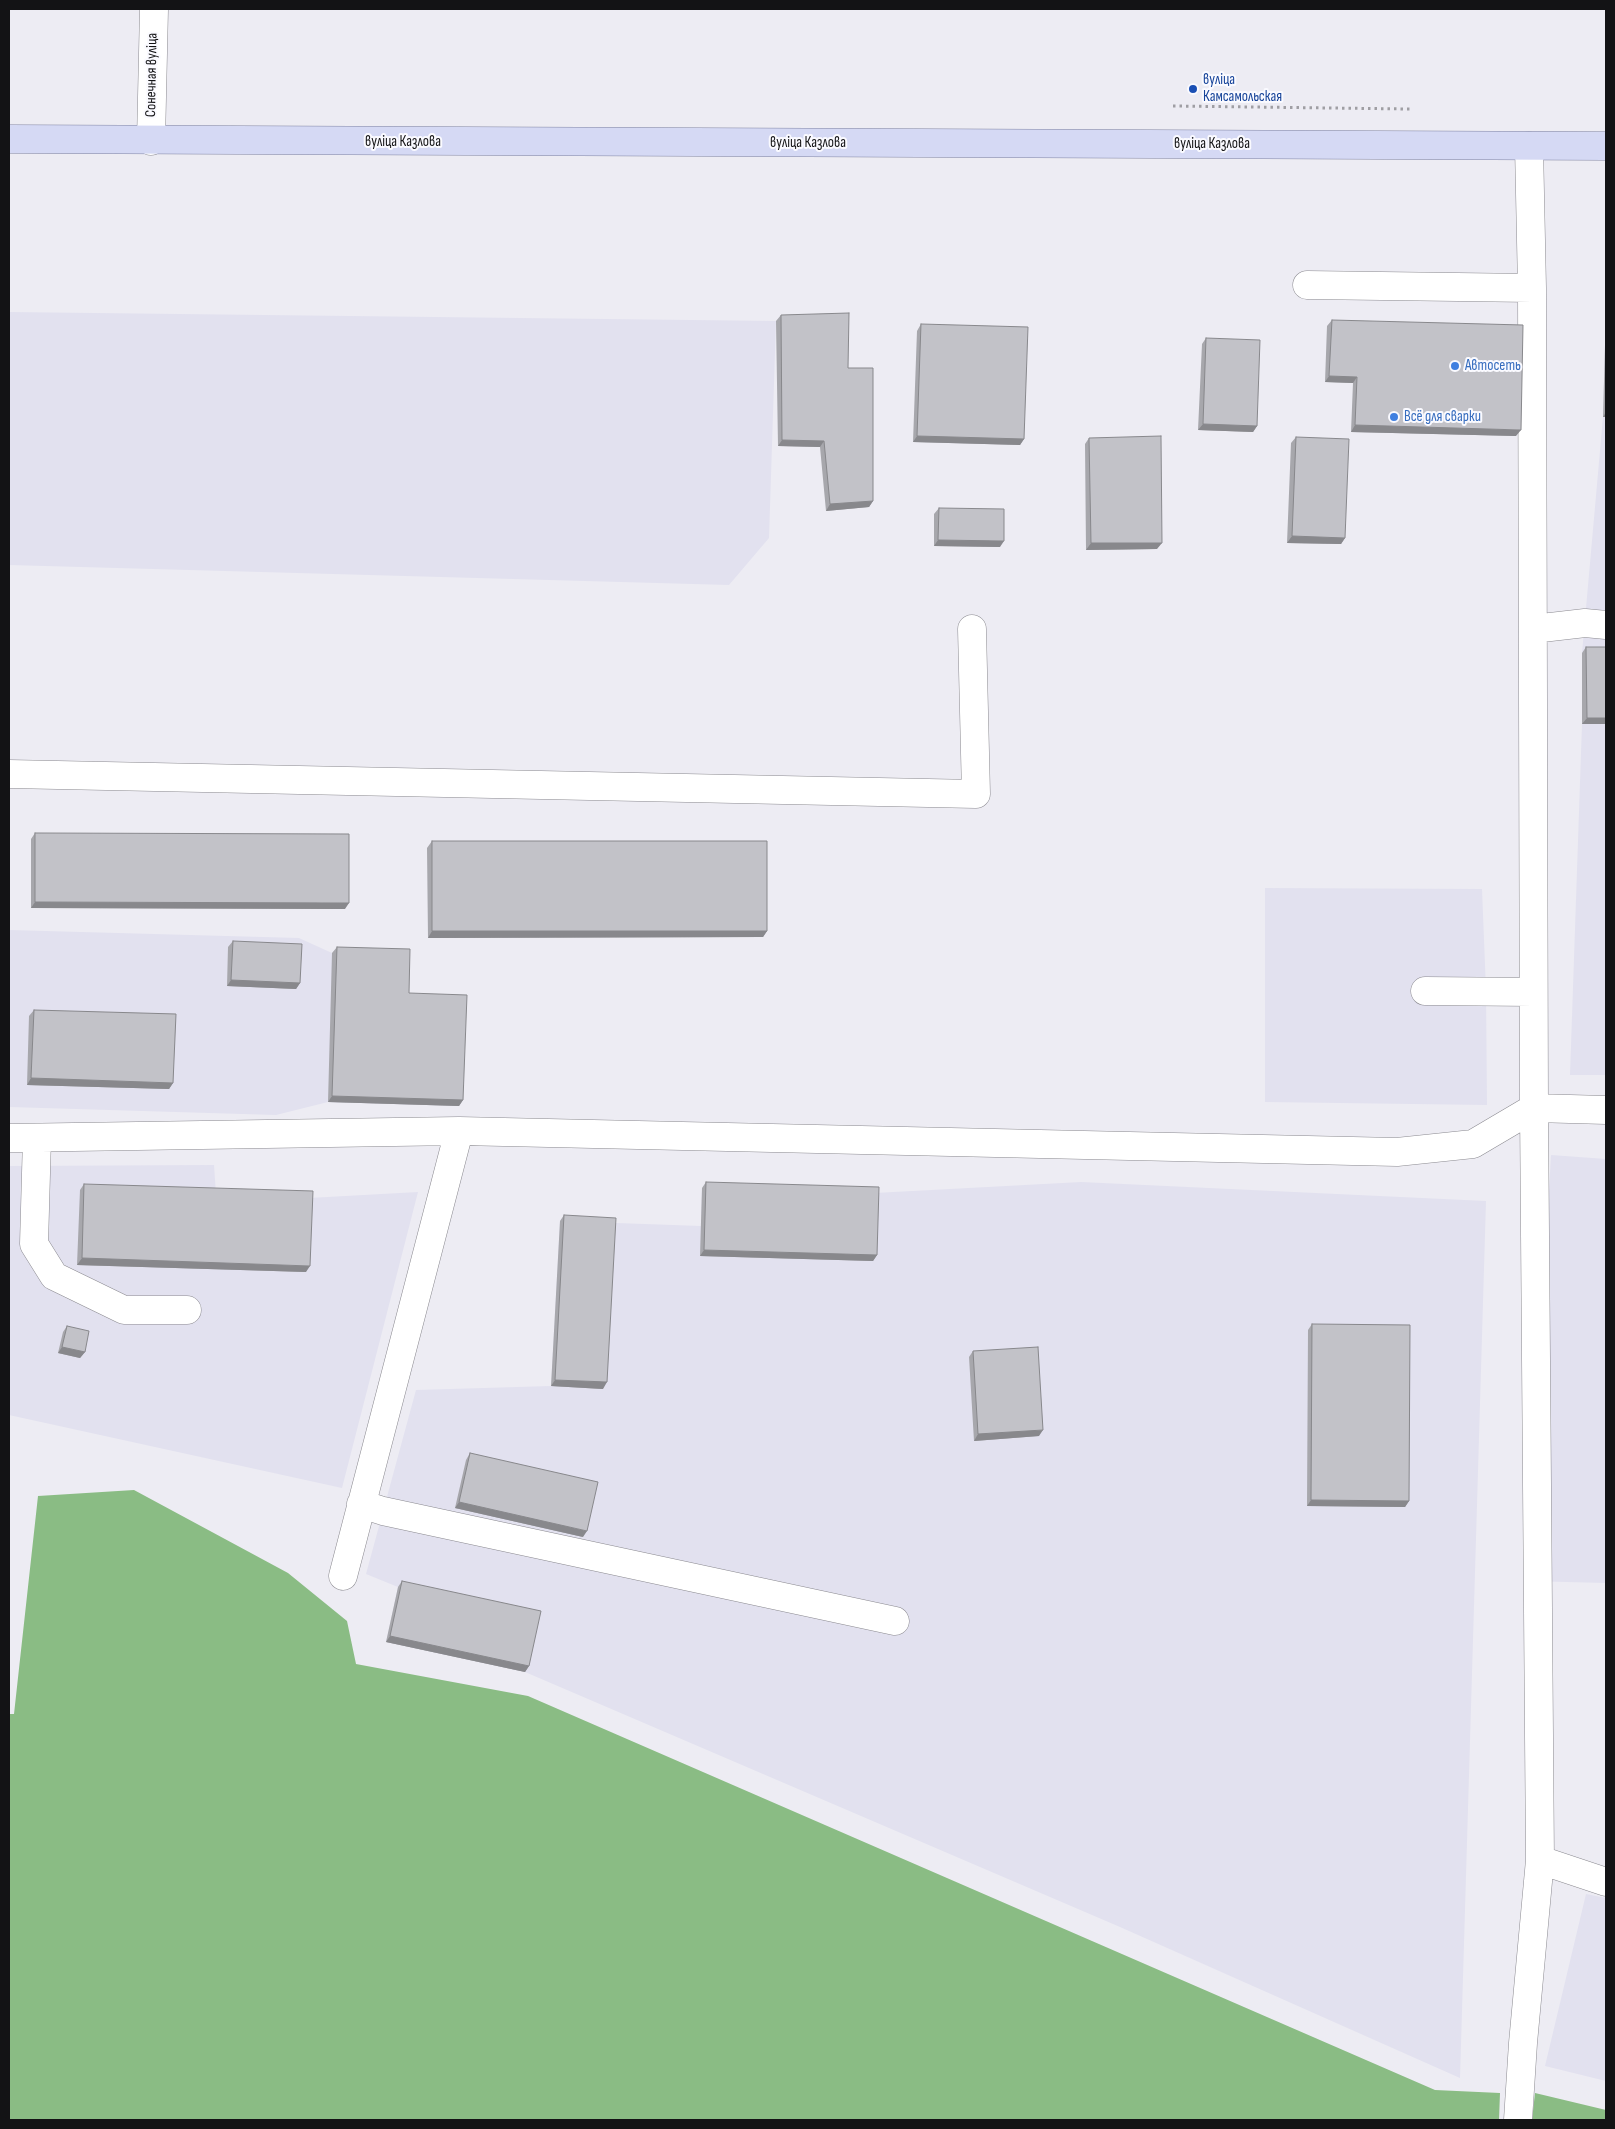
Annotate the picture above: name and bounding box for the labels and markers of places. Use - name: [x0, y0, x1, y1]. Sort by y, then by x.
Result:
- place label: вуліца Камсамольская: [1203, 71, 1282, 106]
- marker: вуліца Камсамольская: [1187, 83, 1199, 95]
- place label: Автосеть: [1465, 357, 1521, 375]
- marker: Автосеть: [1449, 360, 1461, 372]
- place label: Всё для сварки: [1404, 408, 1481, 426]
- marker: Всё для сварки: [1388, 411, 1400, 423]

